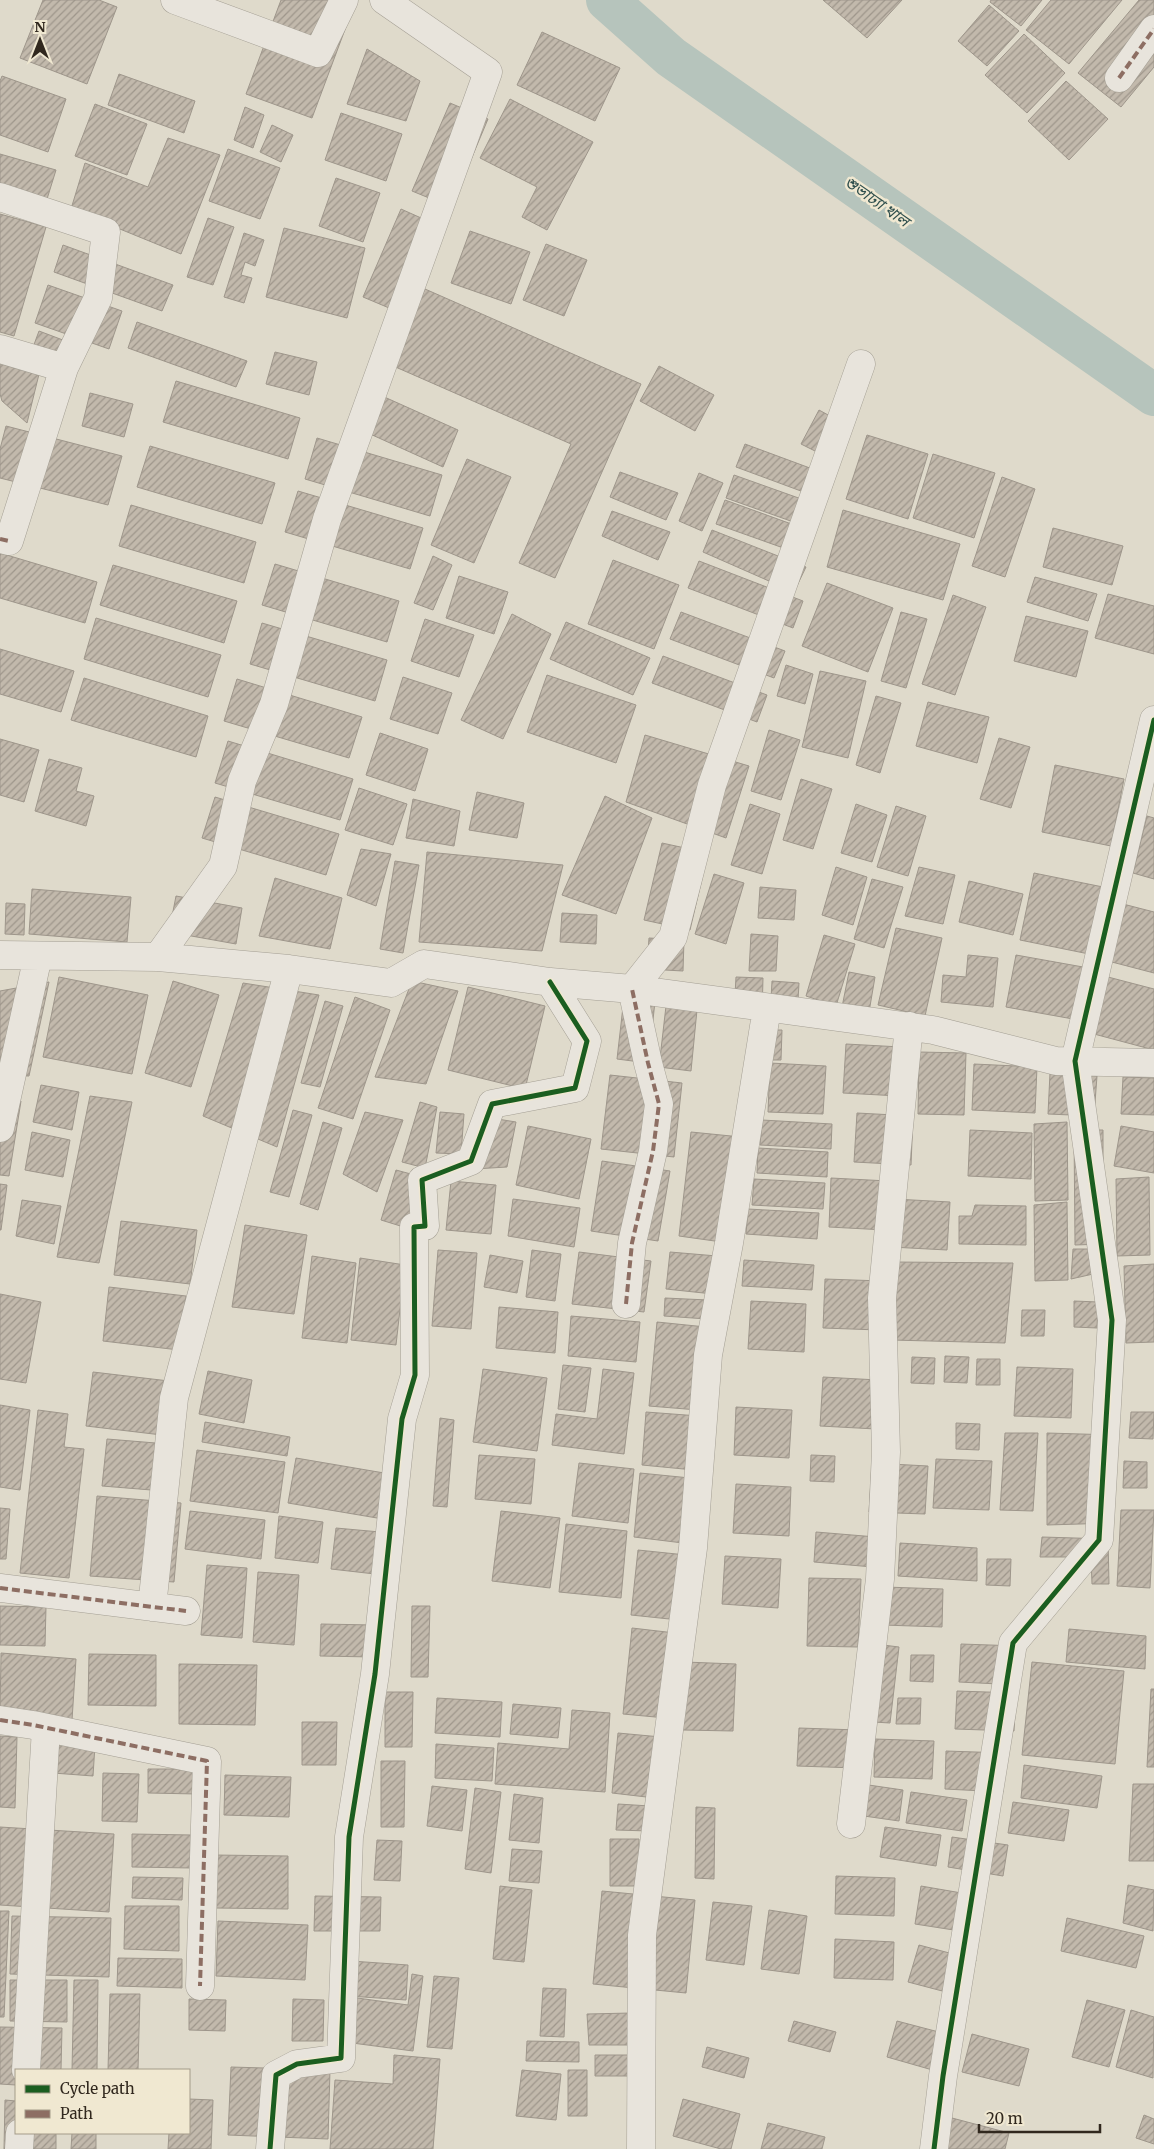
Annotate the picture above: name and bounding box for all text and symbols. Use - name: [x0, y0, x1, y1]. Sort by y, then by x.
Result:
- north arrow: [15, 15, 65, 65]
- text: N: [34, 18, 46, 36]
- water label: শুভাঢ্যা খাল: [841, 171, 916, 233]
- legend: [15, 2069, 190, 2134]
- text: Cycle path: [60, 2079, 135, 2098]
- scale bar: [979, 2102, 1100, 2134]
- text: Path: [60, 2104, 93, 2123]
- text: 20 m: [986, 2109, 1023, 2128]

